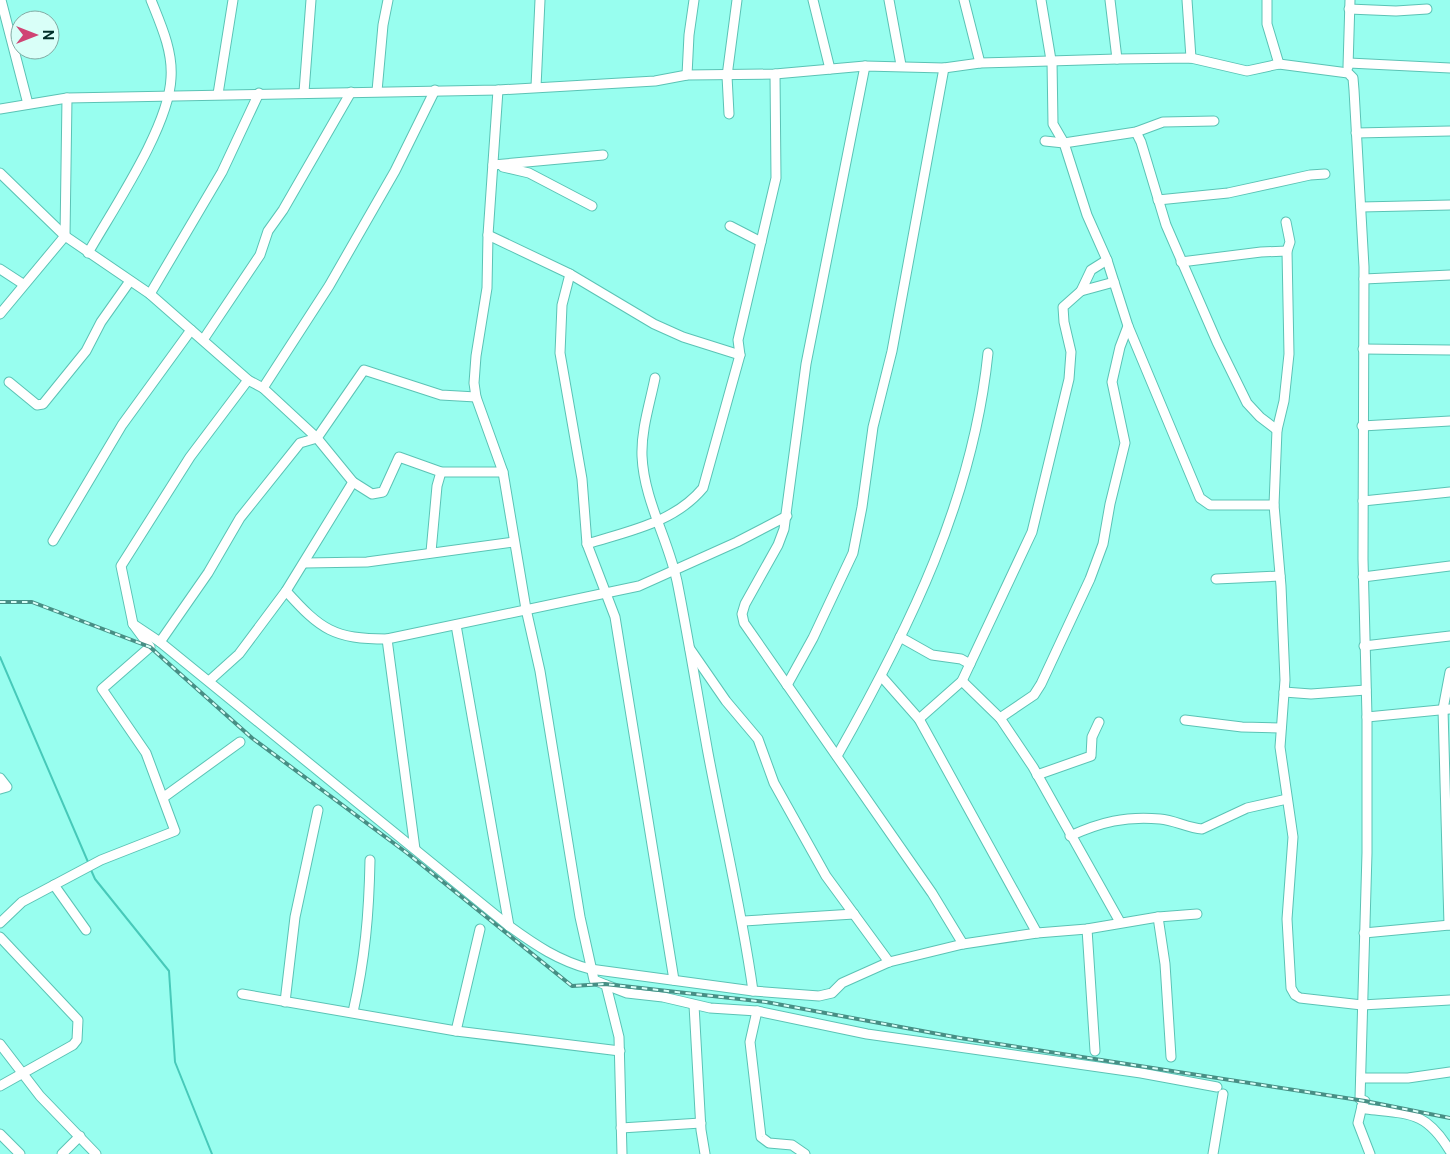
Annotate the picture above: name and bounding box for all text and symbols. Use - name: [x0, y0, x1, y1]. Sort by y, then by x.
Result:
- north arrow: [10, 10, 60, 60]
- text: N: [40, 30, 56, 40]

